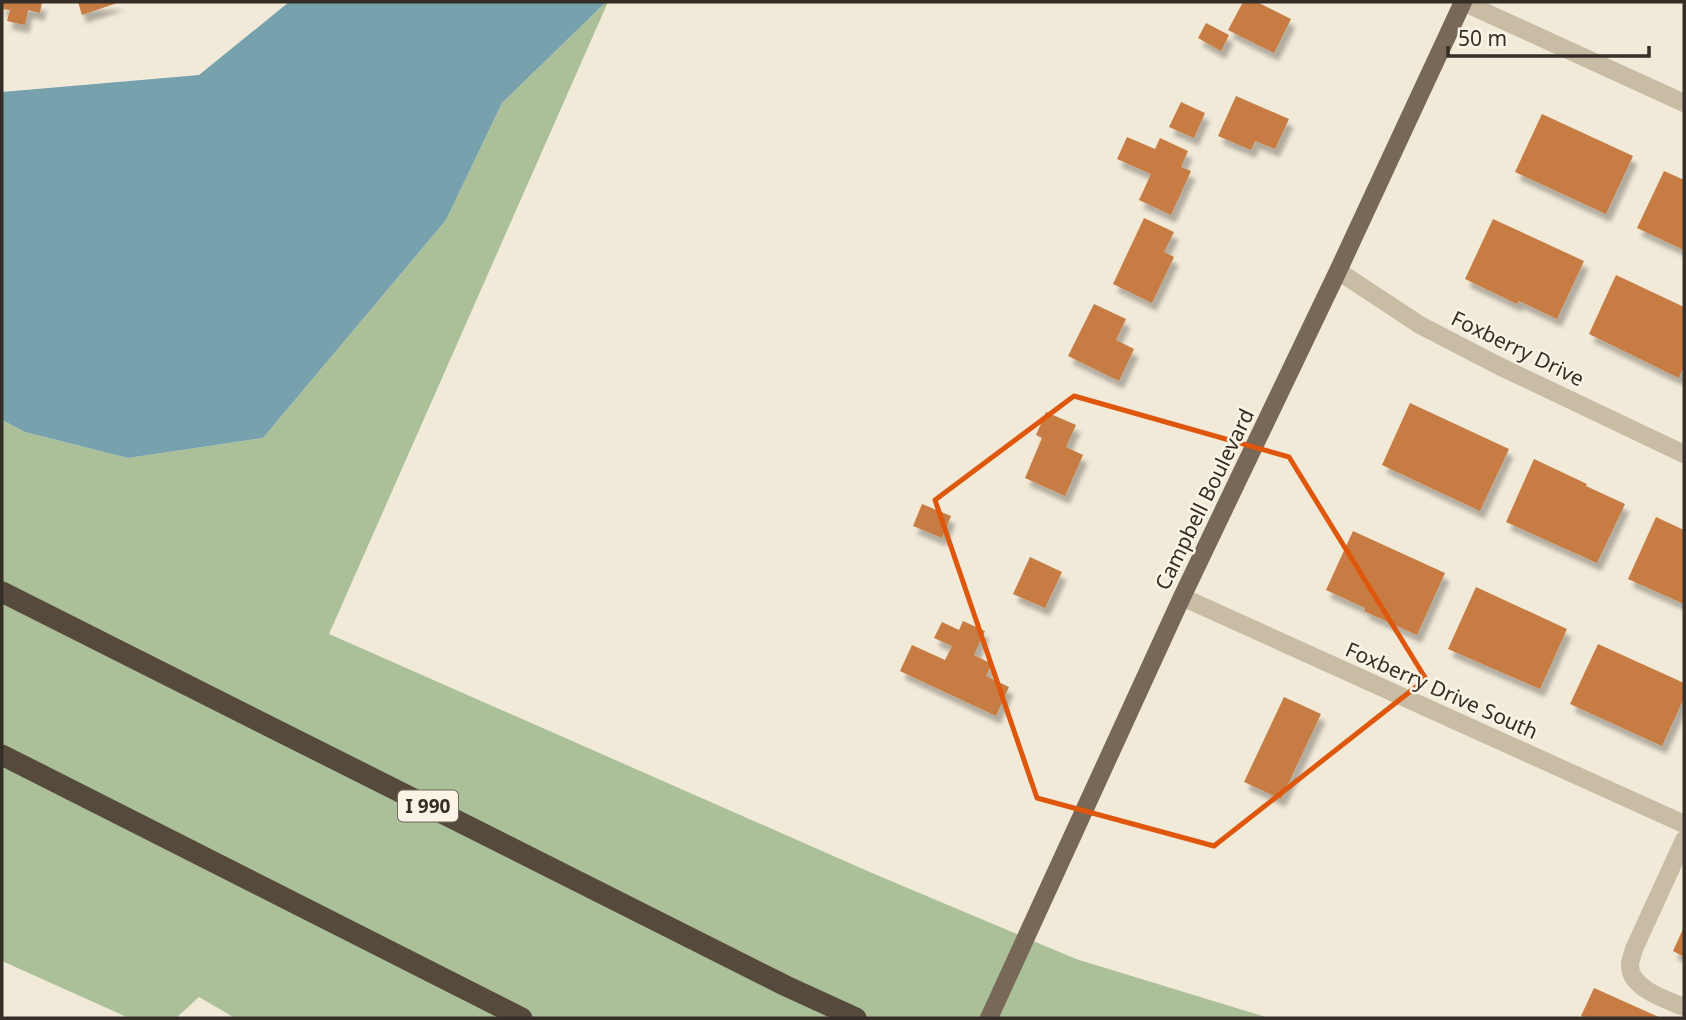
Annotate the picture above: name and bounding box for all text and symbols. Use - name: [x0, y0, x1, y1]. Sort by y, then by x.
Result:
- scale bar: [1448, 14, 1649, 58]
- text: 50 m: [1458, 24, 1507, 52]
- street label: Foxberry Drive: [1447, 304, 1589, 392]
- street label: Campbell Boulevard: [1148, 404, 1260, 594]
- street label: Foxberry Drive South: [1341, 635, 1543, 745]
- road number: I 990: [398, 790, 458, 821]

